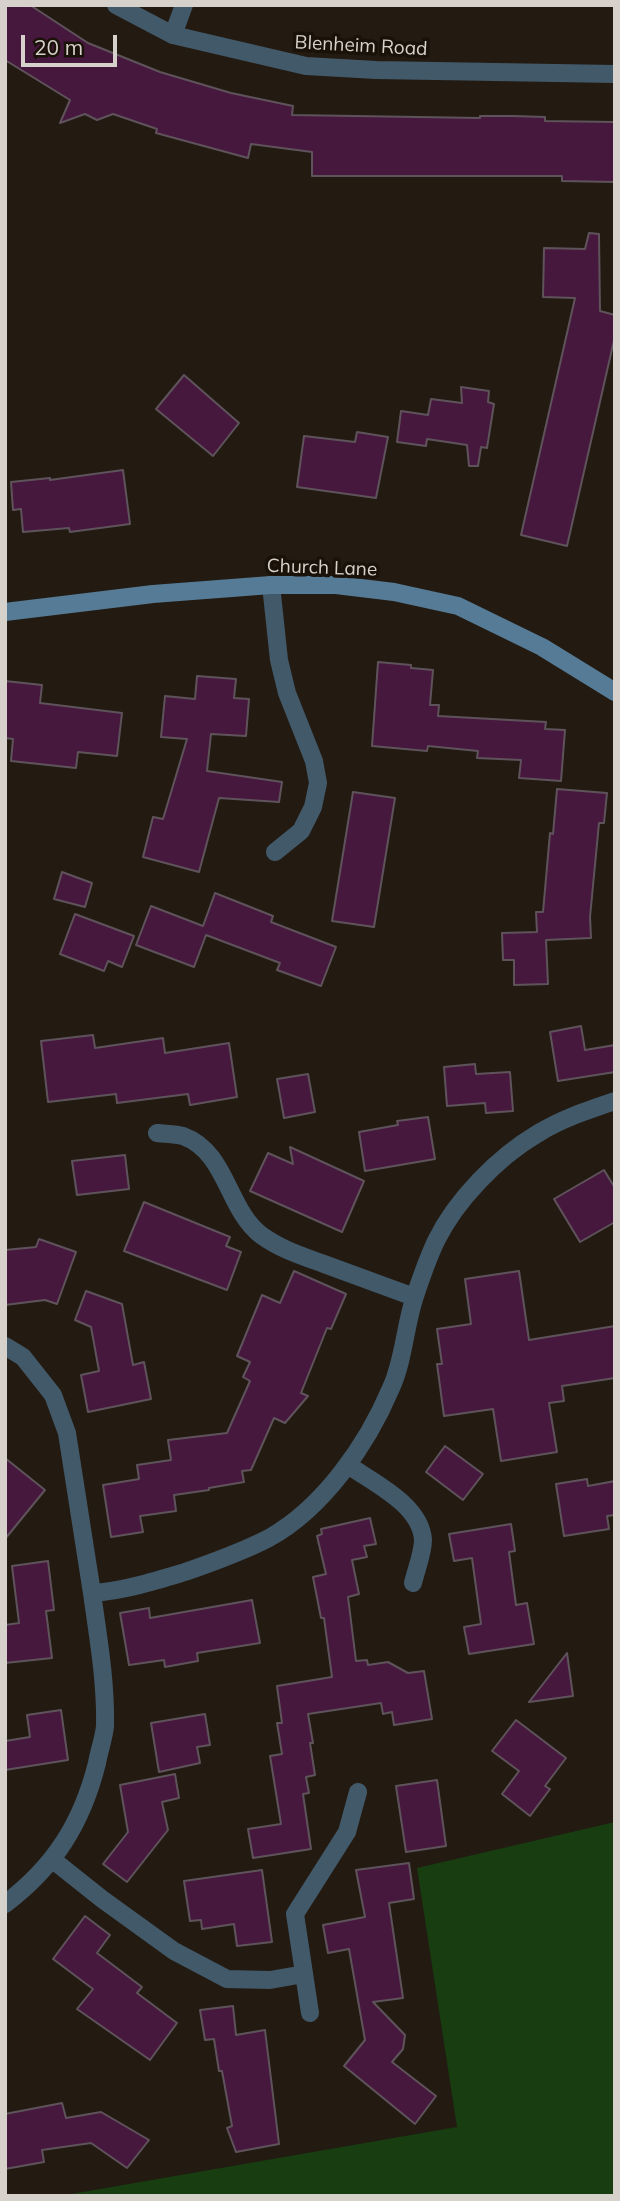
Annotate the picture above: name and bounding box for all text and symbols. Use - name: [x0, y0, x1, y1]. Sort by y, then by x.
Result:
- scale bar: [24, 21, 121, 65]
- street label: Blenheim Road: [294, 31, 428, 61]
- text: 20 m: [34, 34, 83, 60]
- street label: Church Lane: [266, 555, 378, 581]

